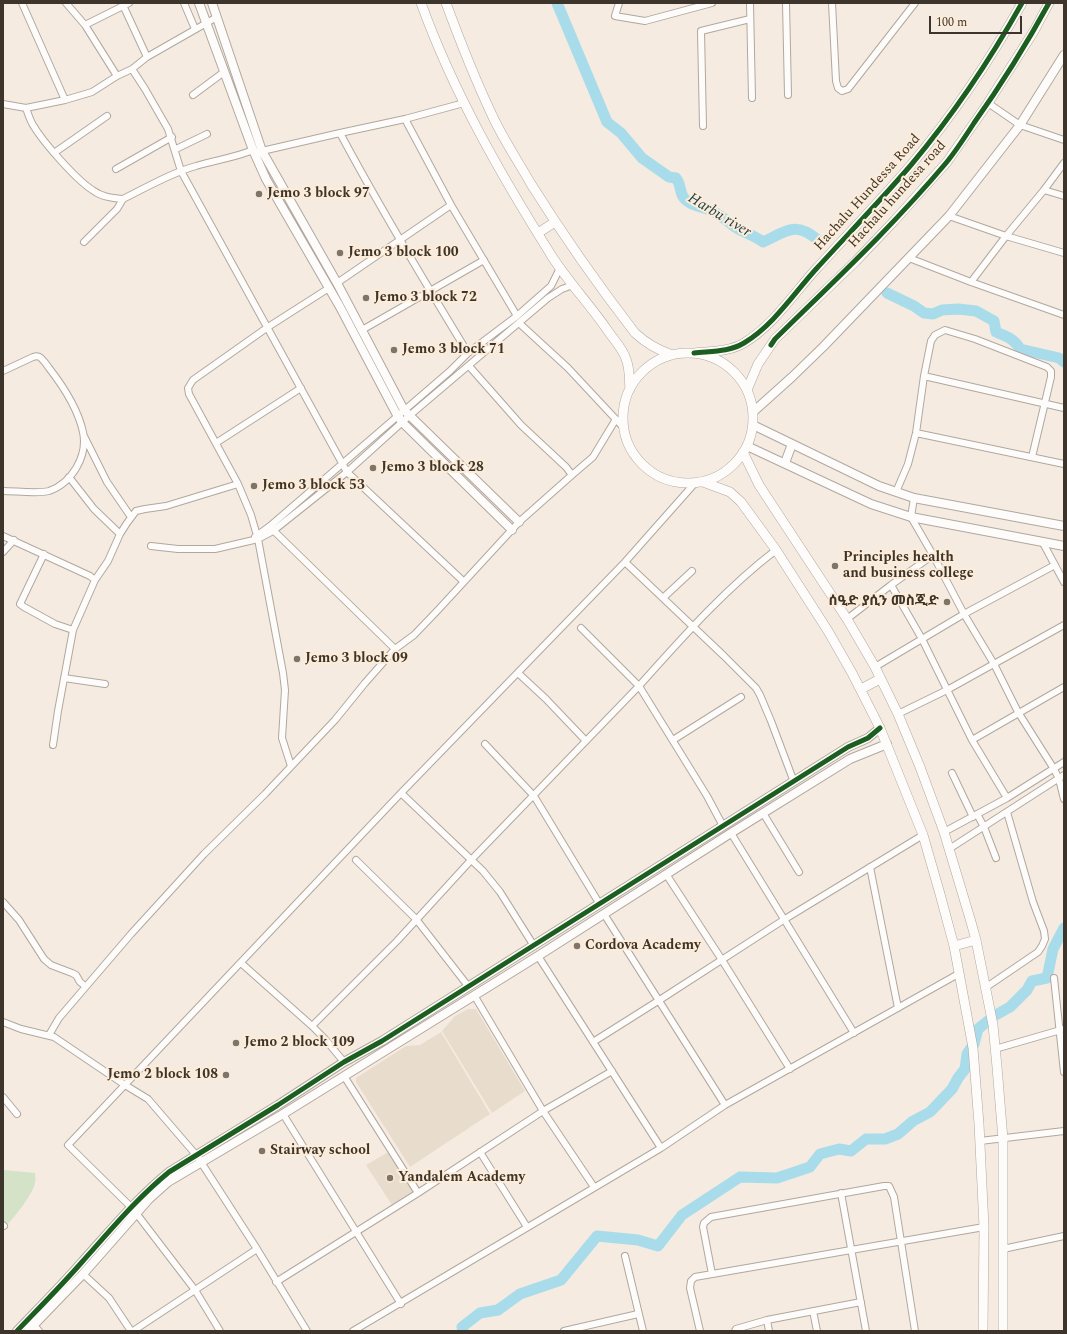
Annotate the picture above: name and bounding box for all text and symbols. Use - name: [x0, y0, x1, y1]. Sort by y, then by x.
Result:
- scale bar: [931, 8, 1024, 34]
- text: 100 m: [936, 13, 967, 32]
- street label: Hachalu Hundessa Road: [811, 131, 925, 255]
- street label: Hachalu hundesa road: [846, 138, 950, 252]
- place label: Jemo 3 block 97: [267, 186, 370, 202]
- marker: Jemo 3 block 97: [254, 189, 264, 199]
- water label: Harbu river: [684, 190, 754, 242]
- place label: Jemo 3 block 100: [348, 245, 459, 261]
- marker: Jemo 3 block 100: [335, 248, 345, 258]
- place label: Jemo 3 block 72: [374, 290, 477, 306]
- marker: Jemo 3 block 72: [361, 293, 371, 303]
- place label: Jemo 3 block 71: [402, 342, 505, 358]
- marker: Jemo 3 block 71: [389, 345, 399, 355]
- place label: Jemo 3 block 28: [381, 460, 484, 476]
- marker: Jemo 3 block 28: [368, 463, 378, 473]
- place label: Jemo 3 block 53: [262, 478, 365, 494]
- marker: Jemo 3 block 53: [249, 481, 259, 491]
- place label: Principles health and business college: [843, 550, 974, 582]
- marker: Principles health and business college: [830, 561, 840, 571]
- place label: ሰዒድ ያሲን መስጂድ: [829, 594, 939, 610]
- marker: ሰዒድ ያሲን መስጂድ: [942, 597, 952, 607]
- place label: Jemo 3 block 09: [305, 651, 408, 667]
- marker: Jemo 3 block 09: [292, 654, 302, 664]
- place label: Cordova Academy: [585, 938, 701, 954]
- marker: Cordova Academy: [572, 941, 582, 951]
- place label: Jemo 2 block 109: [244, 1035, 355, 1051]
- marker: Jemo 2 block 109: [231, 1038, 241, 1048]
- place label: Jemo 2 block 108: [107, 1067, 218, 1083]
- marker: Jemo 2 block 108: [221, 1070, 231, 1080]
- place label: Stairway school: [270, 1143, 370, 1159]
- marker: Stairway school: [257, 1146, 267, 1156]
- place label: Yandalem Academy: [398, 1170, 525, 1186]
- marker: Yandalem Academy: [385, 1173, 395, 1183]

